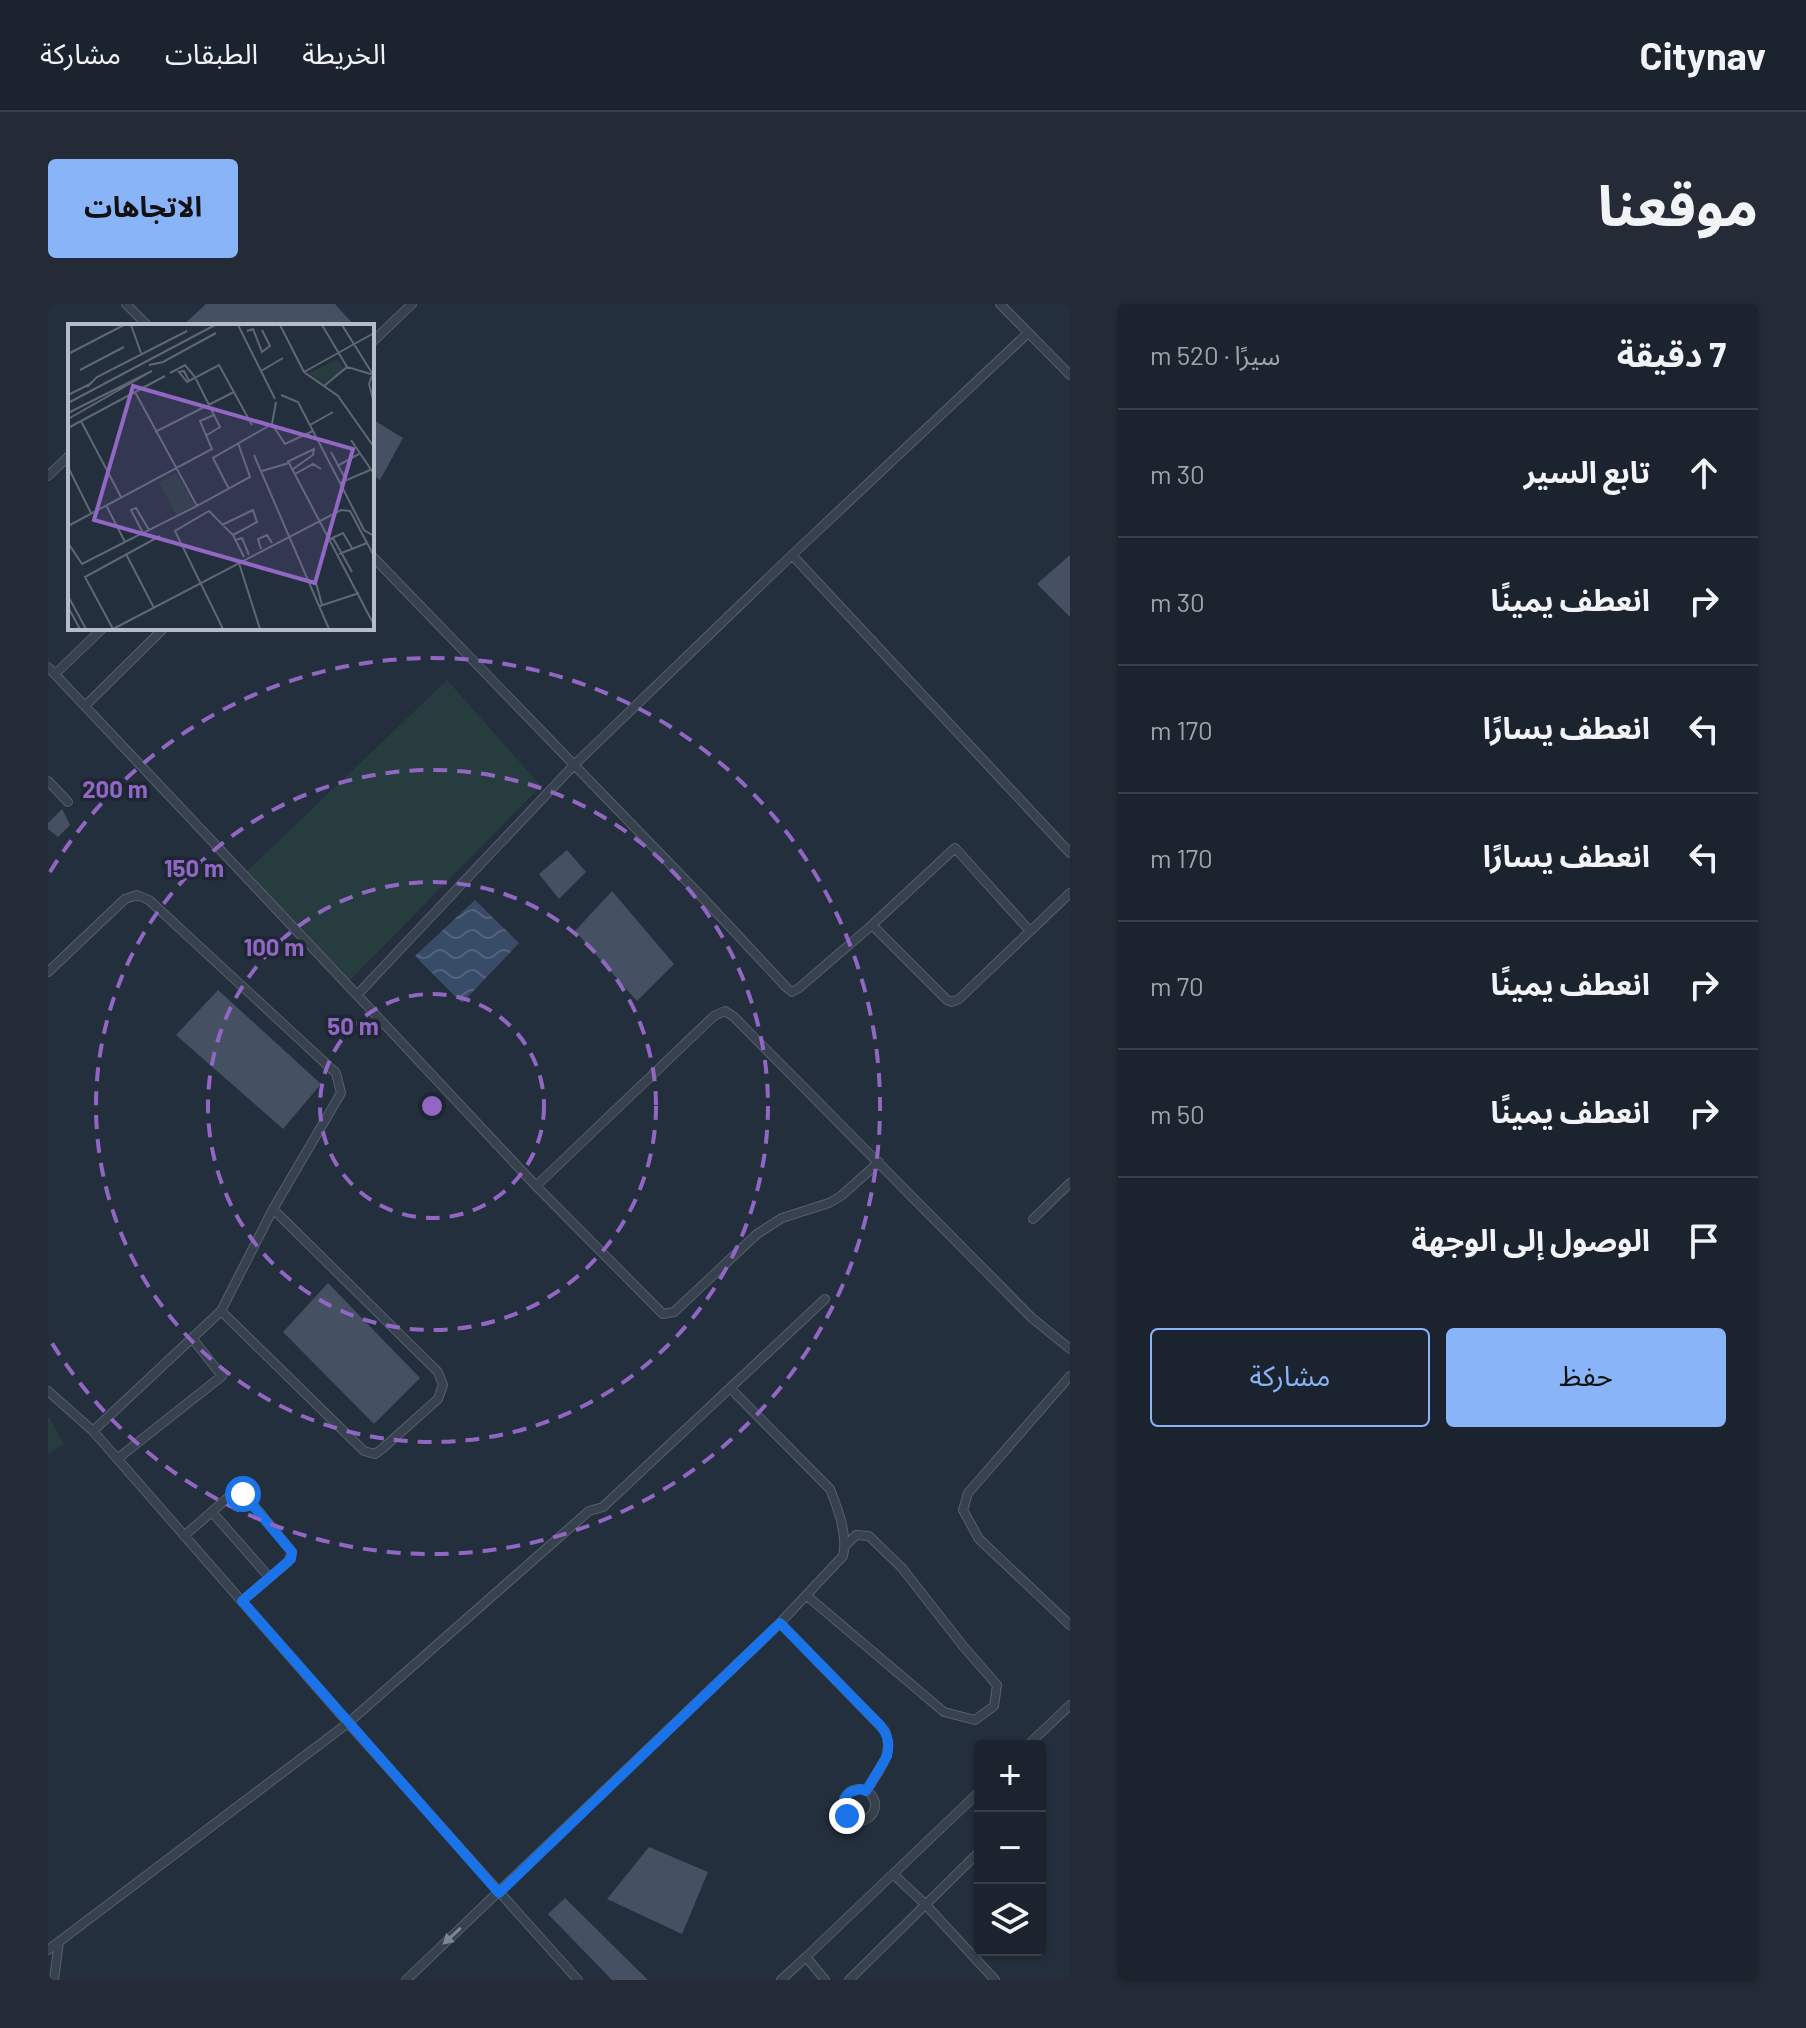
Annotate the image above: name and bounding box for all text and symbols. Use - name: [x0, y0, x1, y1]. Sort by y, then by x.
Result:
- text: Citynav: [1640, 32, 1766, 78]
- text: مشاركة: [40, 36, 121, 70]
- text: الطبقات: [165, 36, 258, 70]
- text: الخريطة: [302, 36, 386, 70]
- button: الاتجاهات: [48, 159, 238, 258]
- text: موقعنا: [1598, 170, 1758, 237]
- inset map: [68, 324, 374, 630]
- text: 7 دقيقة: [1617, 333, 1726, 374]
- text: سيرًا · 520 m: [1150, 339, 1281, 370]
- icon: ahead: [1682, 451, 1726, 495]
- text: تابع السير: [1524, 453, 1650, 489]
- text: 30 m: [1150, 458, 1205, 489]
- icon: right: [1682, 579, 1726, 623]
- text: انعطف يمينًا: [1491, 581, 1650, 617]
- text: 30 m: [1150, 586, 1205, 617]
- icon: left: [1682, 707, 1726, 751]
- text: انعطف يسارًا: [1483, 709, 1650, 745]
- text: 170 m: [1150, 714, 1213, 745]
- text: 200 m: [82, 774, 148, 803]
- icon: left: [1682, 835, 1726, 879]
- text: انعطف يسارًا: [1483, 837, 1650, 873]
- text: 170 m: [1150, 842, 1213, 873]
- text: 150 m: [164, 853, 224, 882]
- text: 100 m: [244, 932, 304, 961]
- icon: right: [1682, 963, 1726, 1007]
- text: انعطف يمينًا: [1491, 965, 1650, 1001]
- text: 70 m: [1150, 970, 1204, 1001]
- text: 50 m: [327, 1011, 379, 1040]
- icon: right: [1682, 1091, 1726, 1135]
- centre of rings: [418, 1092, 446, 1120]
- text: انعطف يمينًا: [1491, 1093, 1650, 1129]
- text: 50 m: [1150, 1098, 1205, 1129]
- icon: arrive: [1682, 1219, 1726, 1263]
- text: الوصول إلى الوجهة: [1411, 1221, 1650, 1257]
- button: مشاركة: [1150, 1328, 1430, 1427]
- button: حفظ: [1446, 1328, 1726, 1427]
- route start: [225, 1476, 261, 1512]
- map controls: [974, 1740, 1046, 1956]
- button: +: [974, 1740, 1046, 1812]
- route end: [829, 1798, 865, 1834]
- button: −: [974, 1812, 1046, 1884]
- button: layers: [974, 1884, 1046, 1956]
- one-way arrow: [443, 1927, 462, 1945]

